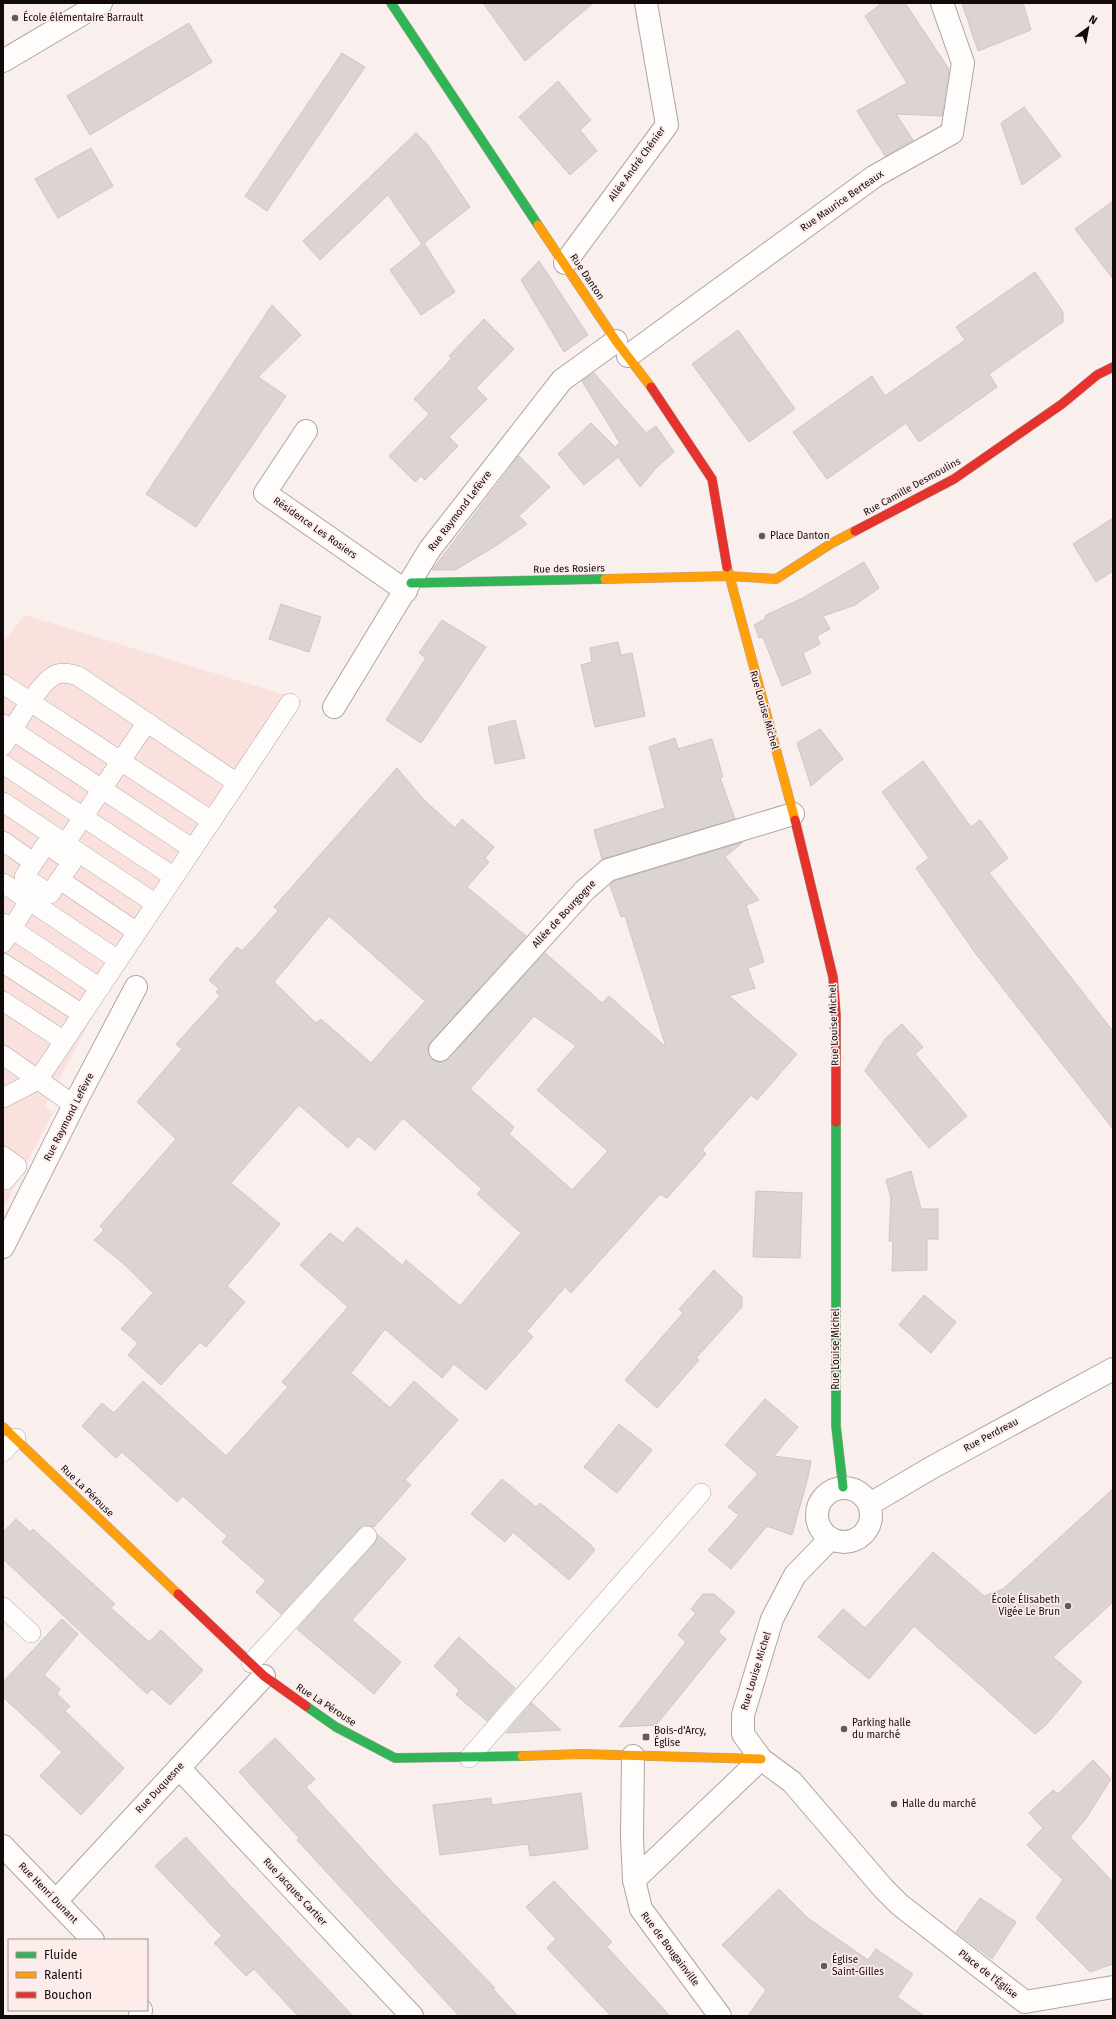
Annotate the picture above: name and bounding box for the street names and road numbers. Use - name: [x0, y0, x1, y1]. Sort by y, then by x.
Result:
- street label: Allée André Chénier: [606, 124, 668, 204]
- street label: Rue Maurice Berteaux: [798, 168, 886, 234]
- street label: Rue Danton: [567, 252, 607, 302]
- street label: Rue Camille Desmoulins: [861, 455, 963, 519]
- street label: Rue Raymond Lefèvre: [426, 468, 494, 554]
- street label: Résidence Les Rosiers: [271, 495, 359, 562]
- street label: Rue des Rosiers: [533, 562, 605, 576]
- street label: Rue Louise Michel: [747, 669, 781, 751]
- street label: Allée de Bourgogne: [530, 878, 598, 950]
- street label: Rue Louise Michel: [827, 984, 841, 1066]
- street label: Rue Raymond Lefèvre: [41, 1071, 97, 1163]
- street label: Rue Louise Michel: [830, 1308, 842, 1390]
- street label: Rue Perdreau: [961, 1415, 1021, 1455]
- street label: Rue La Pérouse: [58, 1463, 116, 1519]
- street label: Rue Louise Michel: [738, 1630, 774, 1712]
- street label: Rue La Pérouse: [294, 1681, 358, 1729]
- street label: Rue Duquesne: [133, 1760, 187, 1816]
- street label: Rue Jacques Cartier: [261, 1856, 330, 1928]
- street label: Rue Henri Dunant: [16, 1860, 81, 1926]
- street label: Rue de Bougainville: [638, 1910, 702, 1988]
- street label: Place de l'Église: [956, 1946, 1021, 2001]

